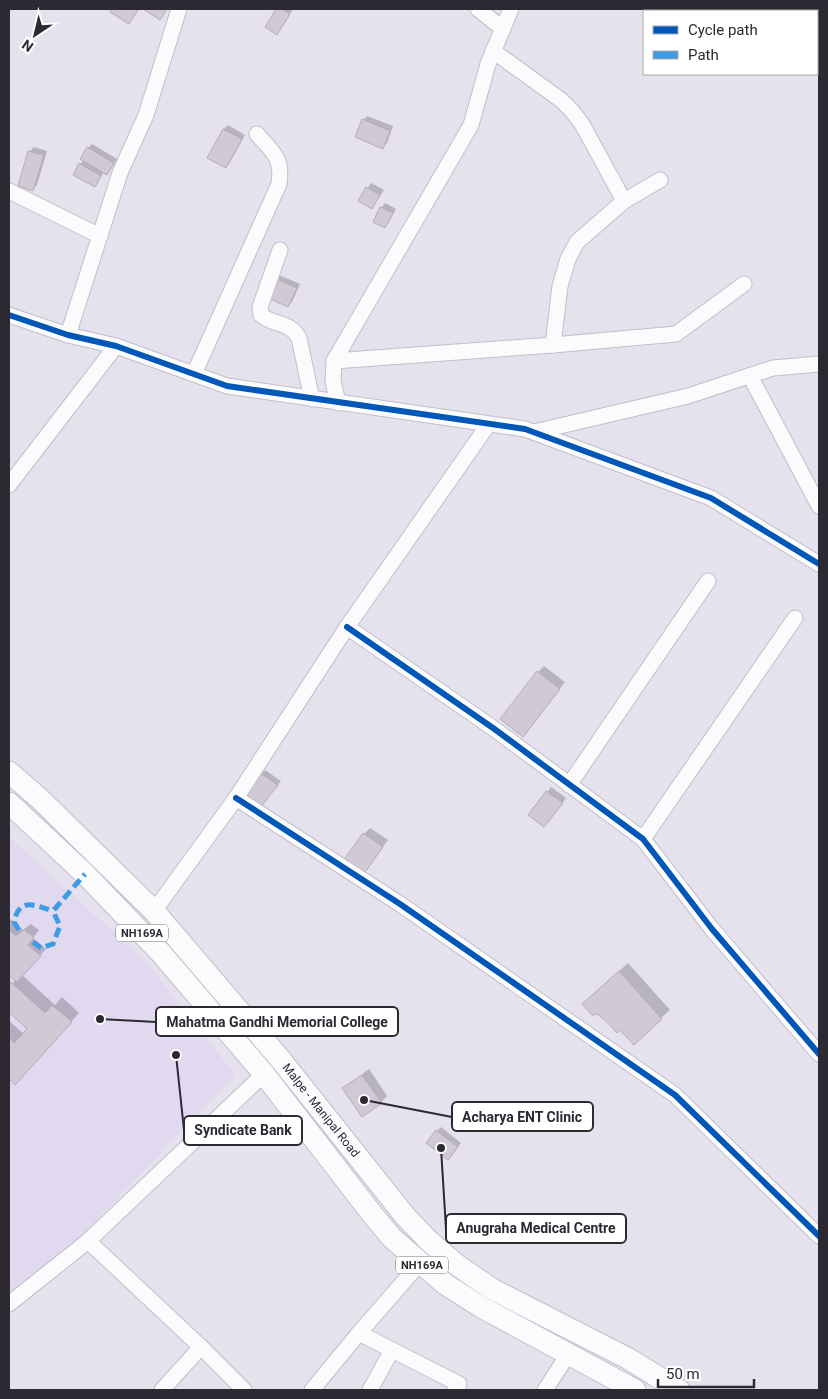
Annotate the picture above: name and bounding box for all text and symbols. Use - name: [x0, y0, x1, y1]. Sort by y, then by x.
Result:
- north arrow: [10, 10, 60, 60]
- legend: [643, 10, 818, 75]
- text: Cycle path: [688, 21, 758, 39]
- text: N: [19, 36, 36, 55]
- text: Path: [688, 46, 719, 64]
- road number: NH169A: [116, 924, 168, 941]
- callout: Mahatma Gandhi Memorial College: [156, 1007, 398, 1036]
- text: Mahatma Gandhi Memorial College: [166, 1014, 388, 1030]
- street label: Malpe - Manipal Road: [280, 1061, 362, 1160]
- callout: Acharya ENT Clinic: [452, 1102, 593, 1131]
- text: Acharya ENT Clinic: [462, 1109, 582, 1125]
- callout: Syndicate Bank: [184, 1116, 302, 1145]
- text: Syndicate Bank: [194, 1122, 292, 1138]
- callout: Anugraha Medical Centre: [446, 1214, 626, 1243]
- text: Anugraha Medical Centre: [456, 1220, 616, 1236]
- road number: NH169A: [396, 1256, 448, 1274]
- scale bar: [658, 1356, 754, 1388]
- text: 50 m: [666, 1365, 700, 1383]

